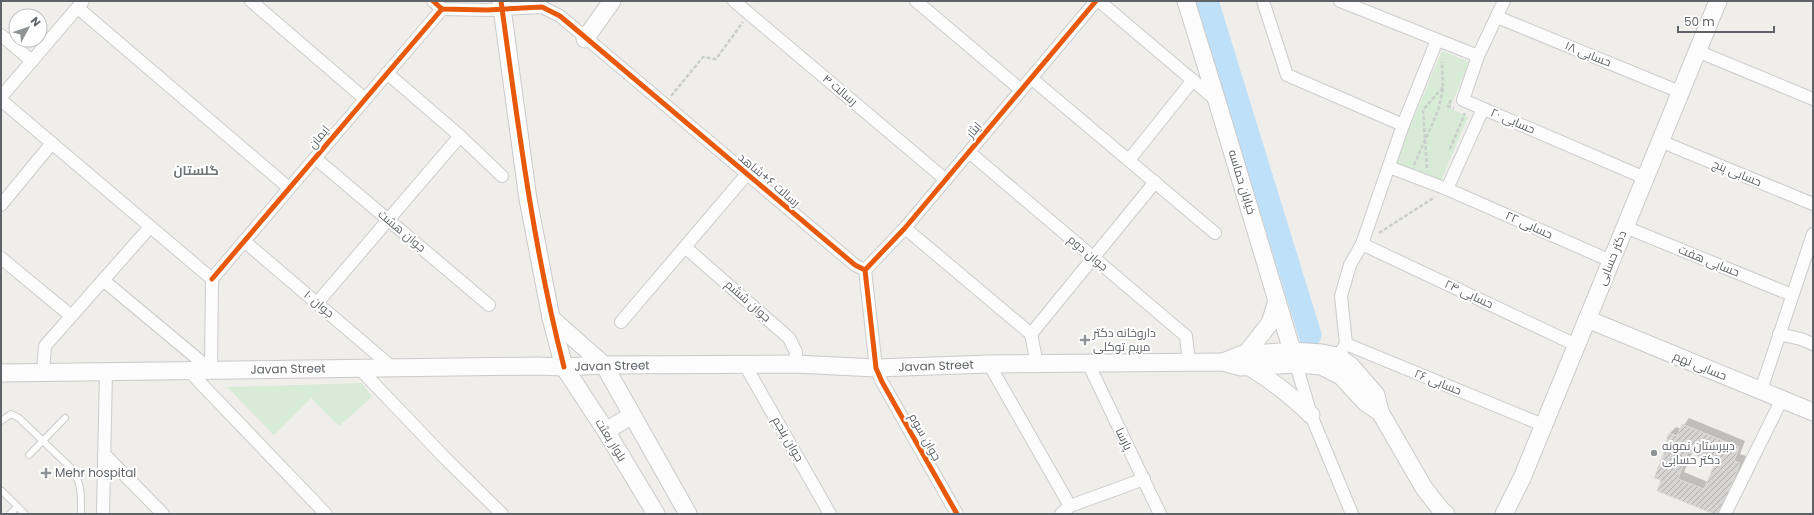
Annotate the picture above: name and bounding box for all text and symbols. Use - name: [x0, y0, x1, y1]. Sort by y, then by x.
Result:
- north arrow: [8, 8, 48, 48]
- scale bar: [1678, 8, 1774, 34]
- text: N: [27, 13, 44, 30]
- text: 50 m: [1684, 13, 1715, 30]
- street label: حسابی ۱۸: [1562, 37, 1614, 71]
- street label: رسالت ۴: [819, 70, 861, 109]
- street label: حسابی ۲۰: [1488, 104, 1538, 138]
- street label: ایثار: [961, 118, 985, 142]
- street label: ایمان: [304, 121, 334, 152]
- street label: خیابان حماسه: [1225, 147, 1260, 216]
- street label: رسالت ۶+شاهد: [735, 149, 804, 211]
- street label: حسابی پنج: [1710, 155, 1764, 191]
- district label: گلستان: [173, 161, 219, 180]
- street label: جوان هشت: [375, 206, 430, 256]
- street label: حسابی ۲۲: [1503, 207, 1556, 243]
- street label: دکتر حسابی: [1593, 228, 1630, 288]
- street label: جوان دوم: [1065, 231, 1112, 275]
- street label: حسابی هفت: [1676, 241, 1742, 281]
- street label: حسابی ۲۴: [1442, 275, 1496, 312]
- street label: جوان ششم: [722, 276, 775, 325]
- street label: جوان ۱۰: [301, 286, 338, 321]
- place label: داروخانه دکتر مریم توکلی: [1092, 324, 1156, 355]
- marker: داروخانه دکتر مریم توکلی: [1080, 335, 1090, 345]
- street label: حسابی نهم: [1671, 347, 1730, 384]
- street label: Javan Street: [574, 356, 650, 375]
- street label: Javan Street: [898, 356, 974, 375]
- street label: Javan Street: [250, 359, 326, 378]
- street label: حسابی ۲۶: [1412, 364, 1464, 399]
- street label: جوان سوم: [905, 410, 946, 464]
- street label: جوان پنجم: [768, 413, 808, 465]
- street label: بلوار بعثت: [592, 415, 631, 464]
- street label: پارسا: [1111, 425, 1138, 454]
- place label: دبیرستان نمونه دکتر حسابی: [1662, 437, 1735, 468]
- marker: دبیرستان نمونه دکتر حسابی: [1649, 448, 1659, 458]
- place label: Mehr hospital: [55, 464, 136, 481]
- marker: Mehr hospital: [40, 467, 52, 479]

